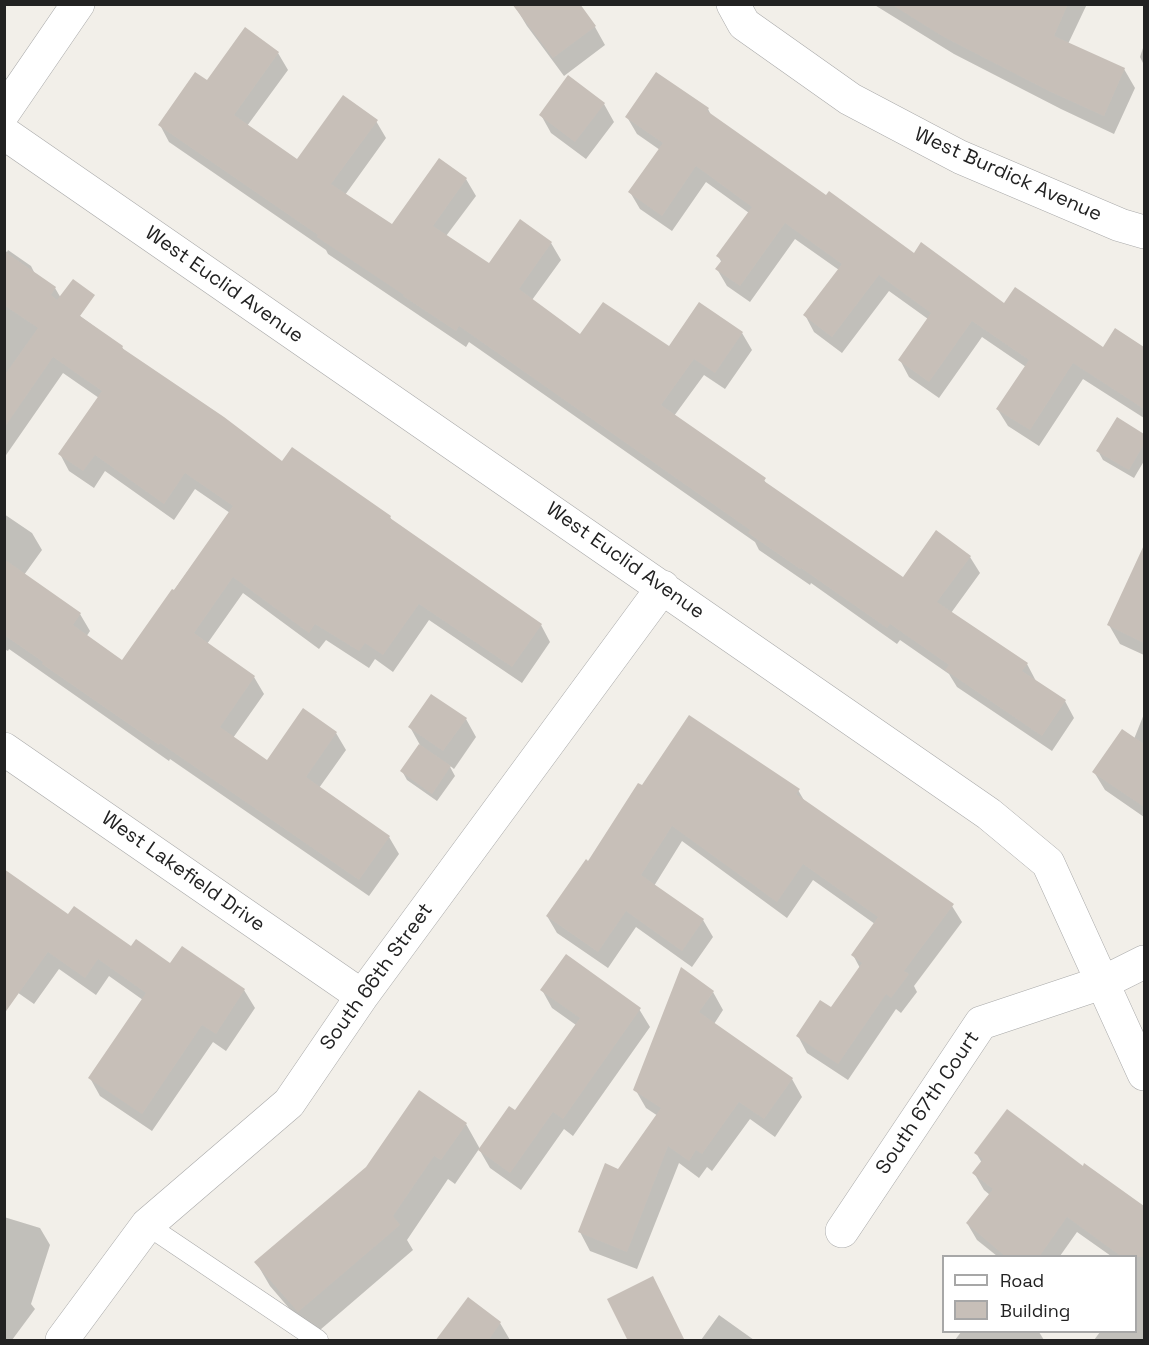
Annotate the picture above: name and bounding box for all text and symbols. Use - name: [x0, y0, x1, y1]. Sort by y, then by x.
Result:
- street label: West Burdick Avenue: [911, 123, 1105, 227]
- street label: West Euclid Avenue: [140, 221, 308, 349]
- street label: West Euclid Avenue: [541, 497, 709, 625]
- street label: West Lakefield Drive: [97, 807, 269, 937]
- street label: South 66th Street: [316, 899, 438, 1055]
- street label: South 67th Court: [871, 1027, 985, 1179]
- legend: [942, 1255, 1137, 1333]
- text: Road: [1000, 1269, 1044, 1292]
- text: Building: [1000, 1299, 1070, 1322]

